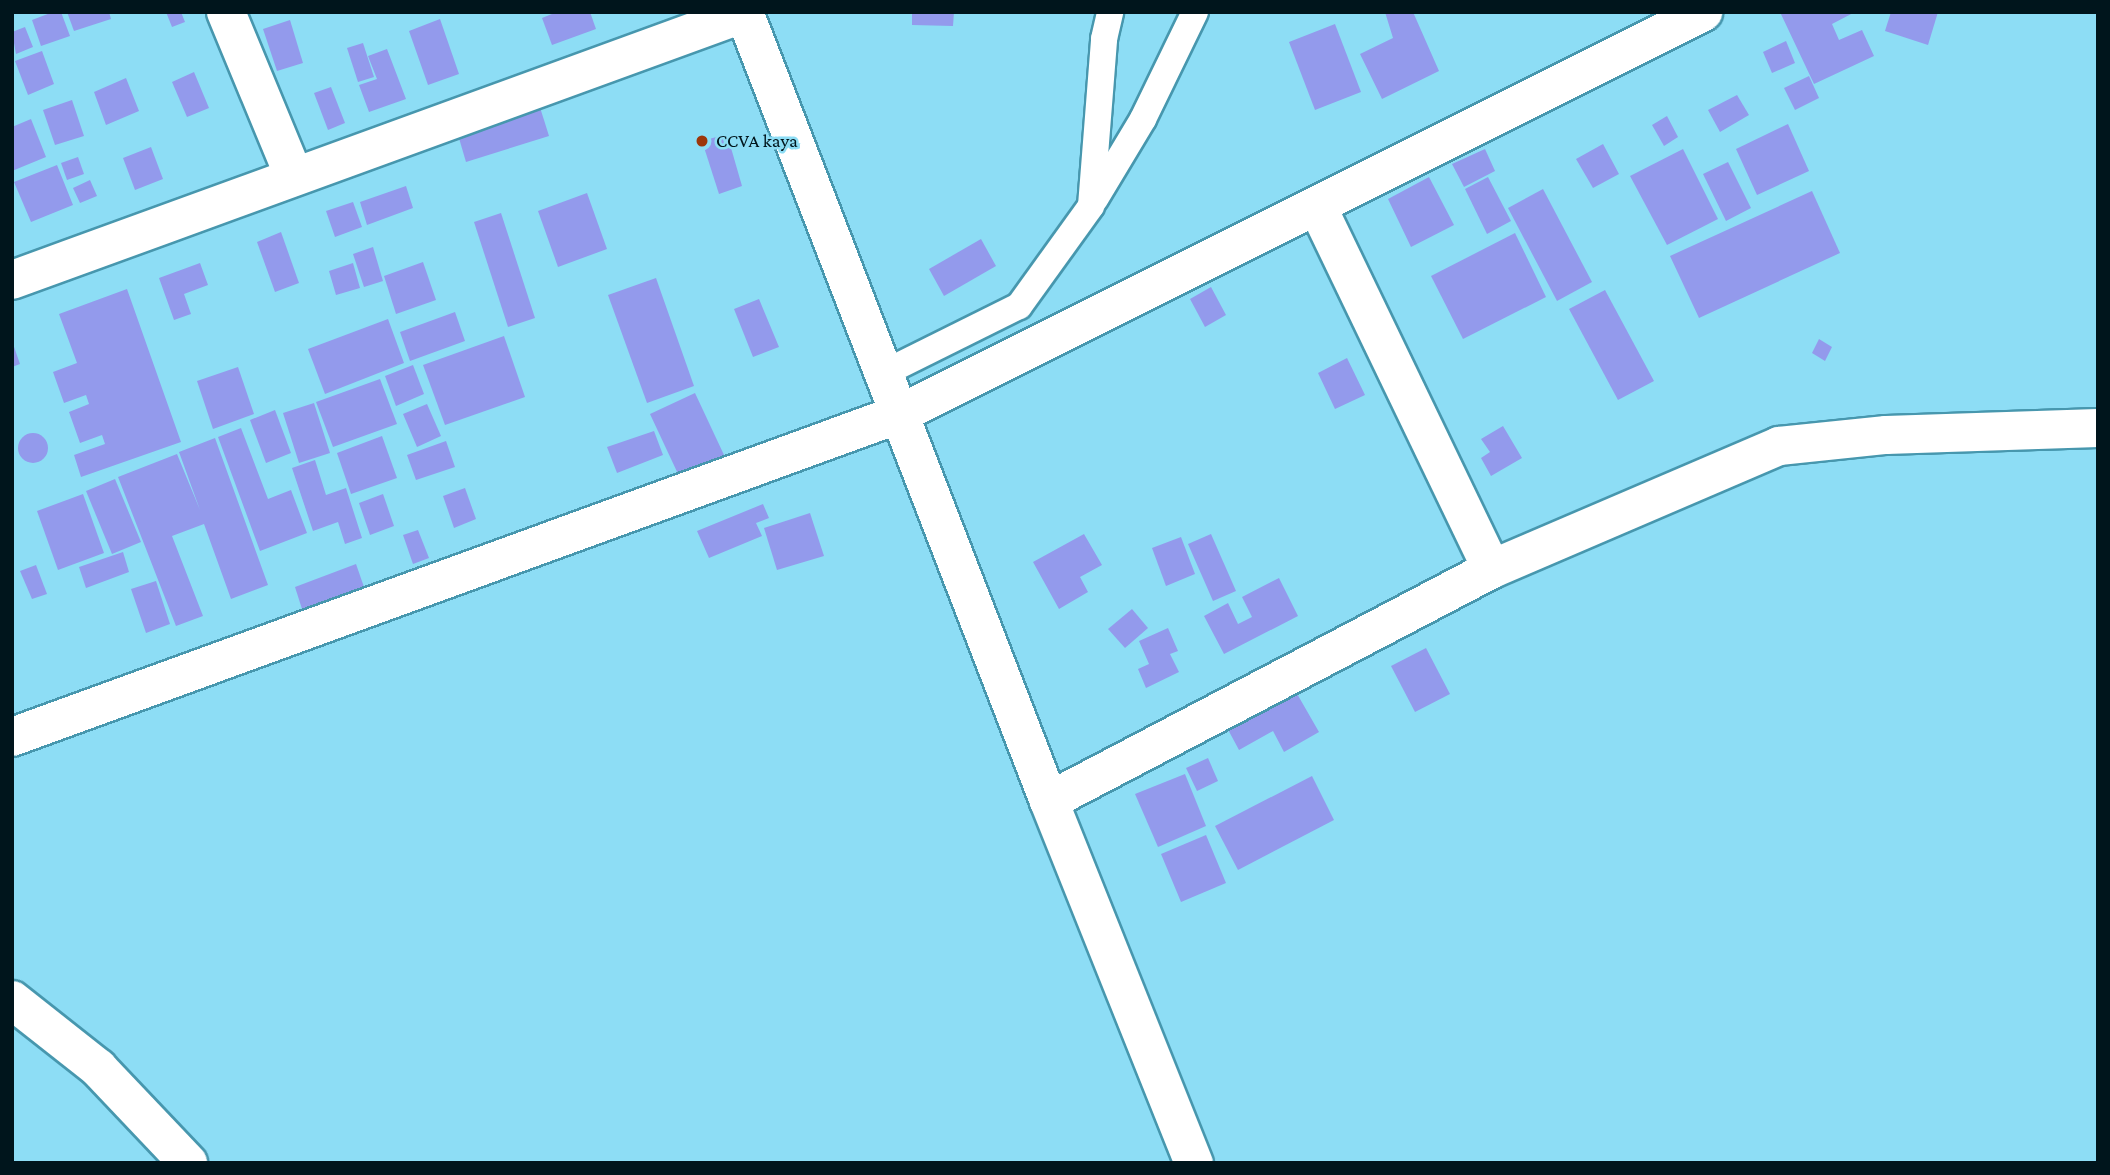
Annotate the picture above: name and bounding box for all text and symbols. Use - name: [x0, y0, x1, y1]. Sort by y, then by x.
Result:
- place label: CCVA kaya: [716, 130, 798, 152]
- marker: CCVA kaya: [694, 133, 710, 149]

